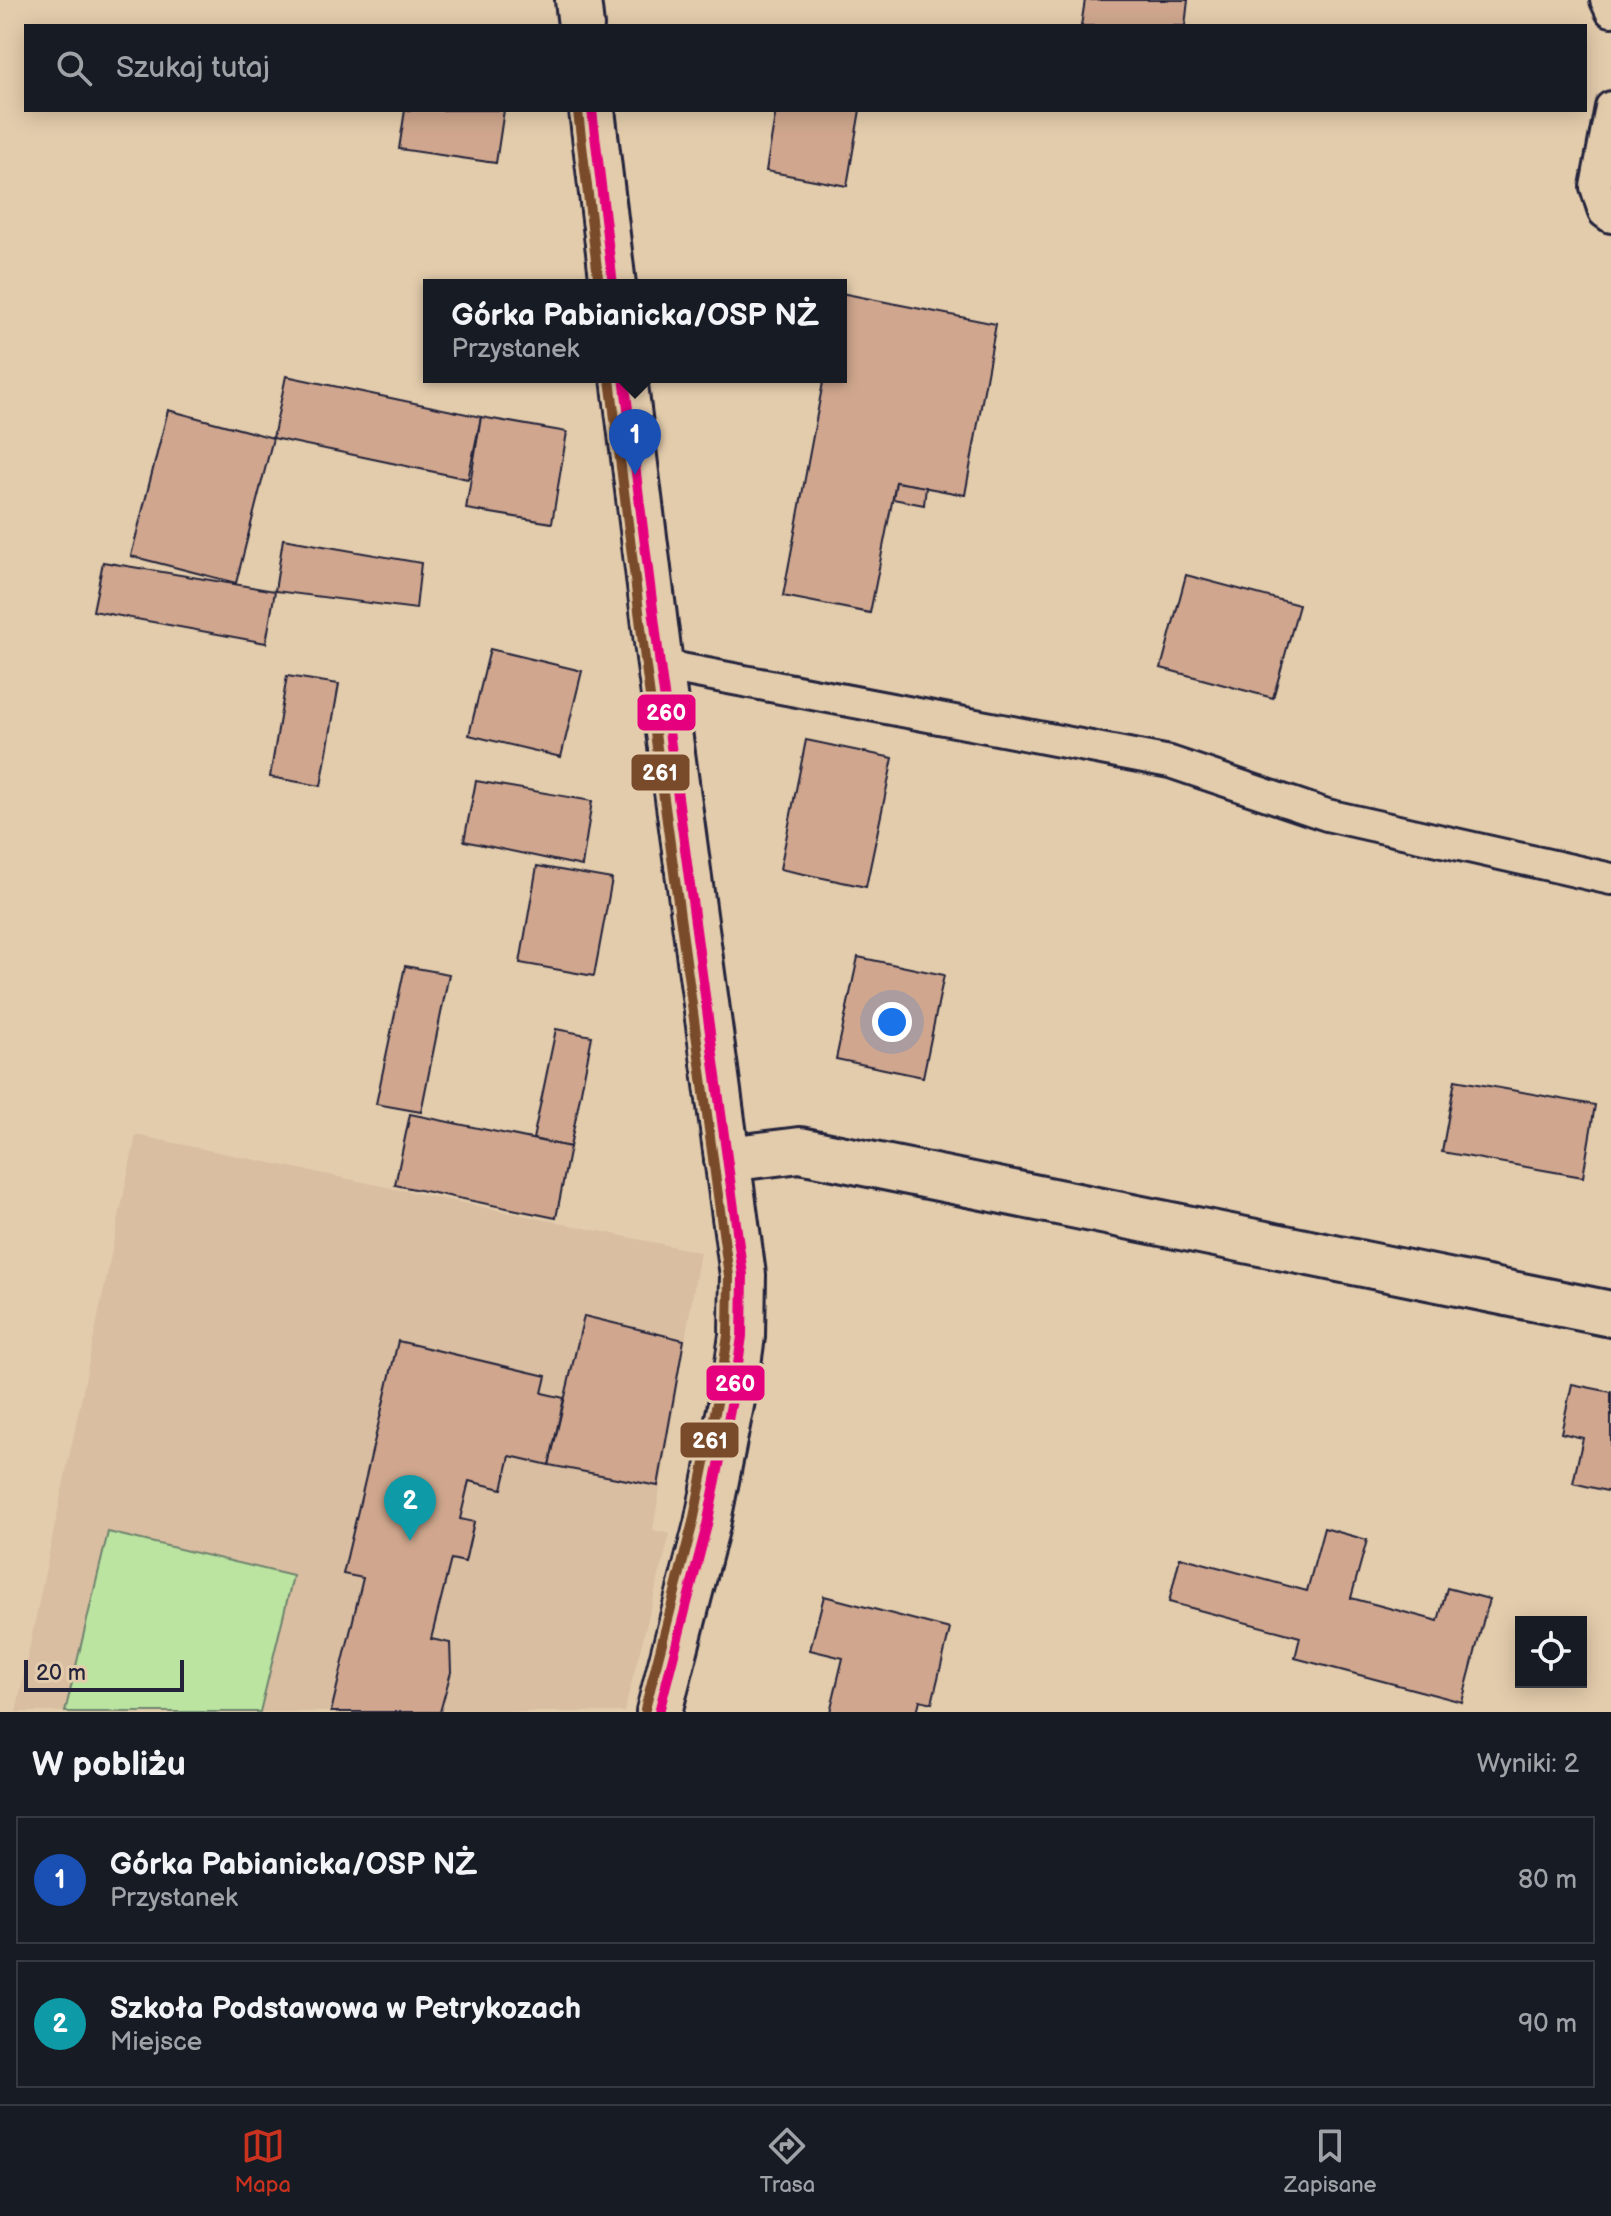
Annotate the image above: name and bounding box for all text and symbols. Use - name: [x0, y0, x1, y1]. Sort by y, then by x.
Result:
- search box: [24, 24, 1587, 112]
- icon: search: [52, 46, 96, 90]
- text: Szukaj tutaj: [116, 50, 270, 86]
- popup: [423, 279, 847, 383]
- text: Górka Pabianicka/OSP NŻ: [452, 298, 818, 334]
- text: Przystanek: [452, 334, 579, 365]
- pin: 1: [609, 409, 661, 475]
- line badge: 260: [636, 693, 697, 732]
- text: 260: [646, 700, 686, 727]
- line badge: 261: [630, 753, 691, 792]
- text: 261: [642, 760, 678, 787]
- your location: [872, 1002, 912, 1042]
- line badge: 260: [705, 1364, 766, 1402]
- text: 260: [715, 1371, 755, 1398]
- line badge: 261: [679, 1421, 740, 1459]
- text: 261: [692, 1428, 728, 1455]
- pin: 2: [384, 1475, 436, 1541]
- map controls: [1515, 1616, 1587, 1688]
- button: locate: [1515, 1616, 1587, 1688]
- scale bar: [24, 1656, 184, 1692]
- text: 20 m: [36, 1660, 86, 1687]
- text: W pobliżu: [32, 1744, 186, 1785]
- text: Wyniki: 2: [1477, 1749, 1579, 1780]
- text: Górka Pabianicka/OSP NŻ: [110, 1847, 477, 1883]
- text: 1: [55, 1865, 65, 1896]
- text: 80 m: [1518, 1865, 1577, 1896]
- text: Przystanek: [110, 1883, 238, 1914]
- text: Szkoła Podstawowa w Petrykozach: [110, 1991, 581, 2027]
- text: 2: [52, 2009, 68, 2040]
- text: 90 m: [1518, 2009, 1577, 2040]
- text: Miejsce: [110, 2027, 202, 2058]
- tab: Mapa: [234, 2124, 291, 2199]
- tab: Trasa: [760, 2124, 815, 2199]
- tab: Zapisane: [1284, 2124, 1377, 2199]

